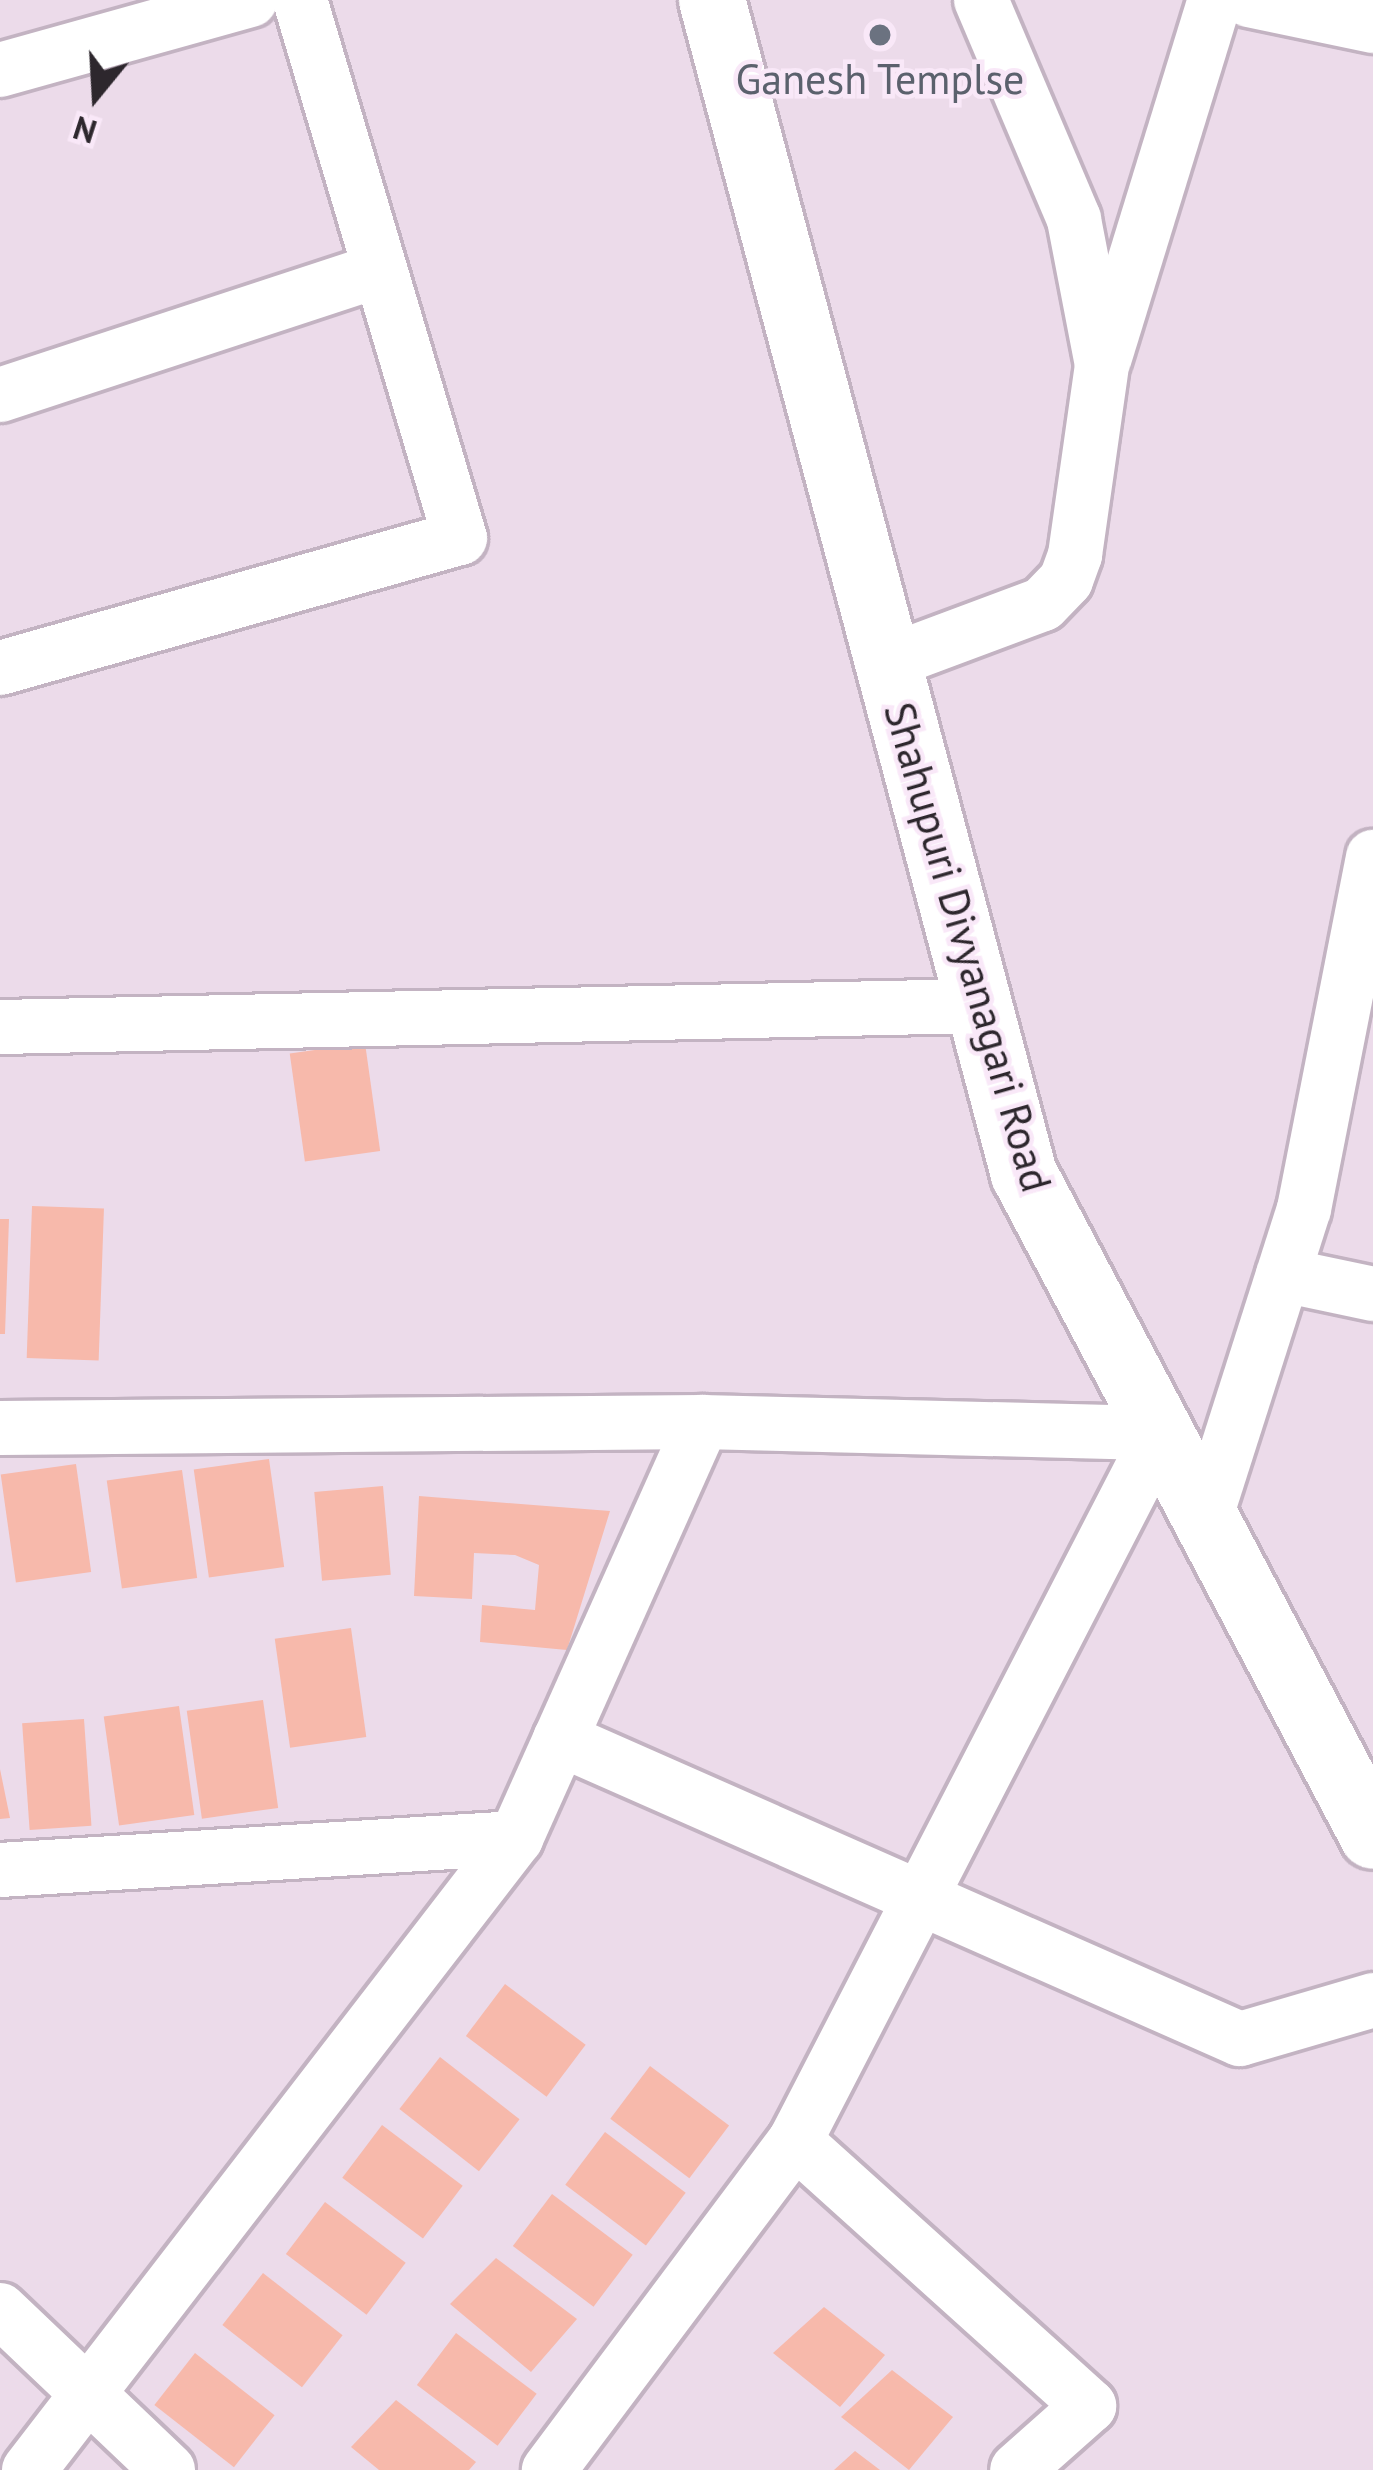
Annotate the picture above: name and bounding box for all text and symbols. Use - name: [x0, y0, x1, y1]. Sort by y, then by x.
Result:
- marker: Ganesh Templse: [867, 22, 893, 48]
- north arrow: [36, 36, 156, 156]
- place label: Ganesh Templse: [735, 54, 1025, 104]
- text: N: [68, 107, 102, 155]
- street label: Shahupuri Divyanagari Road: [874, 697, 1062, 1197]

